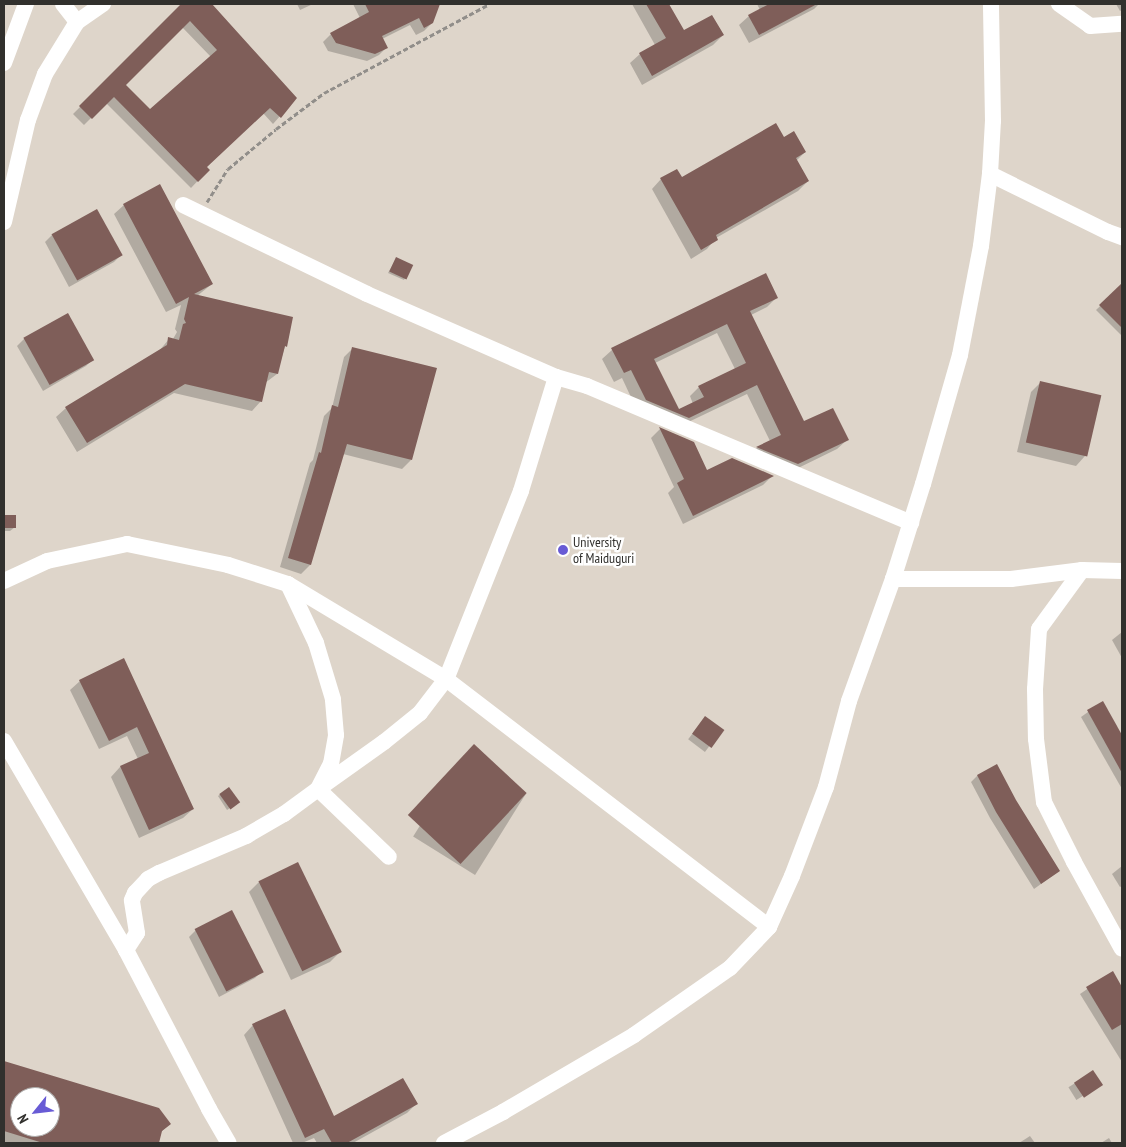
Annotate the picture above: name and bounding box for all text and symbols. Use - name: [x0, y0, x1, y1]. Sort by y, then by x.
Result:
- place label: University of Maiduguri: [573, 534, 634, 566]
- marker: University of Maiduguri: [557, 544, 569, 556]
- north arrow: [10, 1087, 60, 1137]
- text: N: [13, 1111, 32, 1126]

